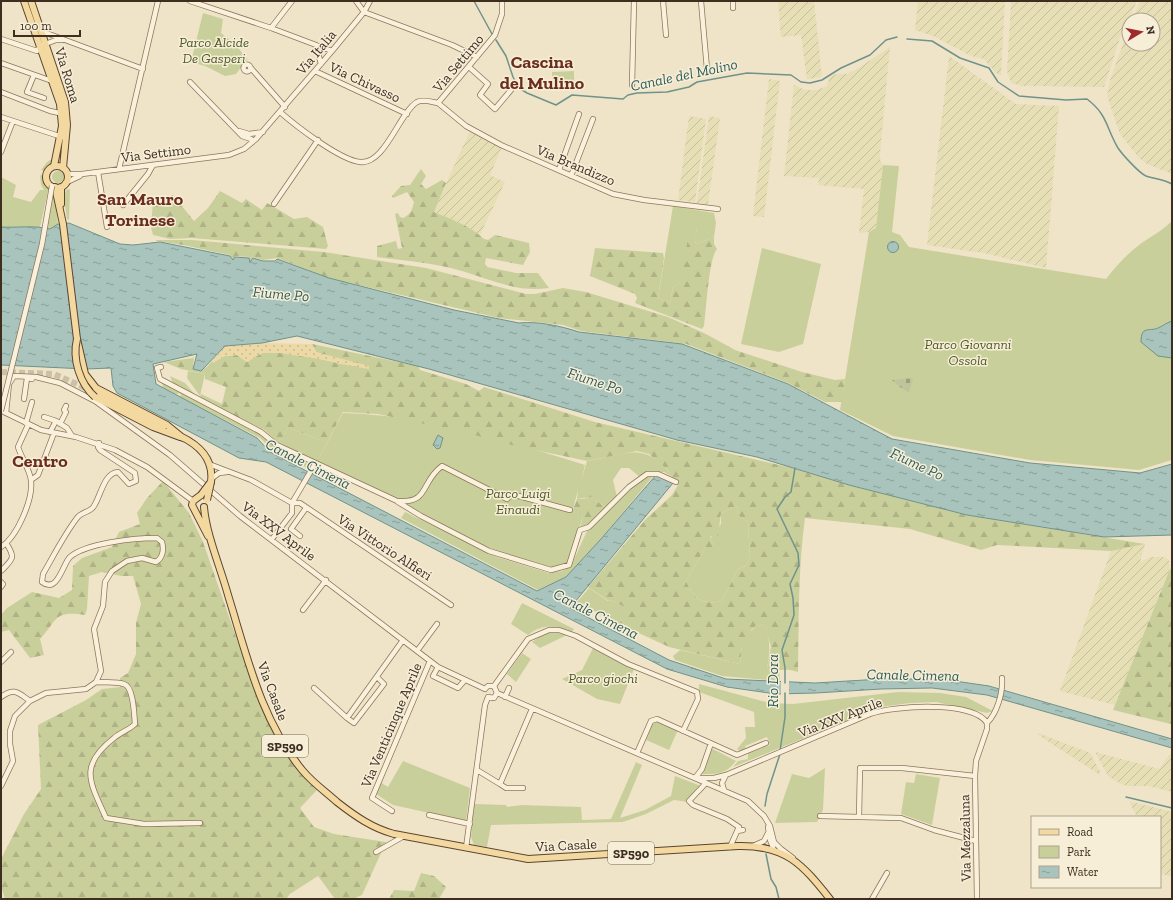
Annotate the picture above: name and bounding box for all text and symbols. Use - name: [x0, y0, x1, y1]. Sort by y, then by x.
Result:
- scale bar: [14, 12, 80, 38]
- north arrow: [1121, 12, 1161, 52]
- text: 100 m: [20, 19, 52, 33]
- text: N: [1143, 25, 1158, 36]
- street label: Via Italia: [292, 26, 340, 79]
- street label: Via Settimo: [429, 31, 487, 96]
- park label: Parco Alcide De Gasperi: [179, 34, 249, 67]
- street label: Via Roma: [51, 44, 84, 105]
- district label: Cascina del Mulino: [500, 51, 585, 94]
- water label: Canale del Molino: [629, 55, 739, 95]
- street label: Via Chivasso: [326, 58, 403, 106]
- street label: Via Settimo: [119, 141, 192, 166]
- street label: Via Brandizzo: [533, 141, 618, 190]
- district label: San Mauro Torinese: [97, 188, 184, 231]
- water label: Fiume Po: [252, 283, 310, 305]
- park label: Parco Giovanni Ossola: [925, 336, 1011, 369]
- water label: Fiume Po: [565, 364, 625, 398]
- water label: Canale Cimena: [263, 435, 353, 493]
- water label: Fiume Po: [887, 444, 947, 484]
- district label: Centro: [12, 450, 68, 472]
- park label: Parco Luigi Einaudi: [486, 485, 550, 518]
- street label: Via XXV Aprile: [238, 497, 319, 565]
- street label: Via Vittorio Alfieri: [333, 510, 435, 584]
- water label: Canale Cimena: [551, 585, 641, 643]
- water label: Rio Dora: [764, 654, 782, 708]
- street label: Via Casale: [253, 658, 292, 723]
- street label: Via Venticinque Aprile: [357, 660, 426, 791]
- water label: Canale Cimena: [866, 665, 960, 685]
- park label: Parco giochi: [568, 670, 638, 687]
- street label: Via XXV Aprile: [795, 694, 885, 742]
- road number: SP590: [262, 735, 308, 757]
- street label: Via Mezzaluna: [956, 794, 975, 883]
- legend: [1031, 816, 1161, 888]
- text: Road: [1067, 825, 1093, 839]
- street label: Via Casale: [534, 835, 598, 856]
- road number: SP590: [608, 842, 654, 864]
- text: Park: [1067, 845, 1092, 859]
- text: Water: [1067, 865, 1099, 879]

